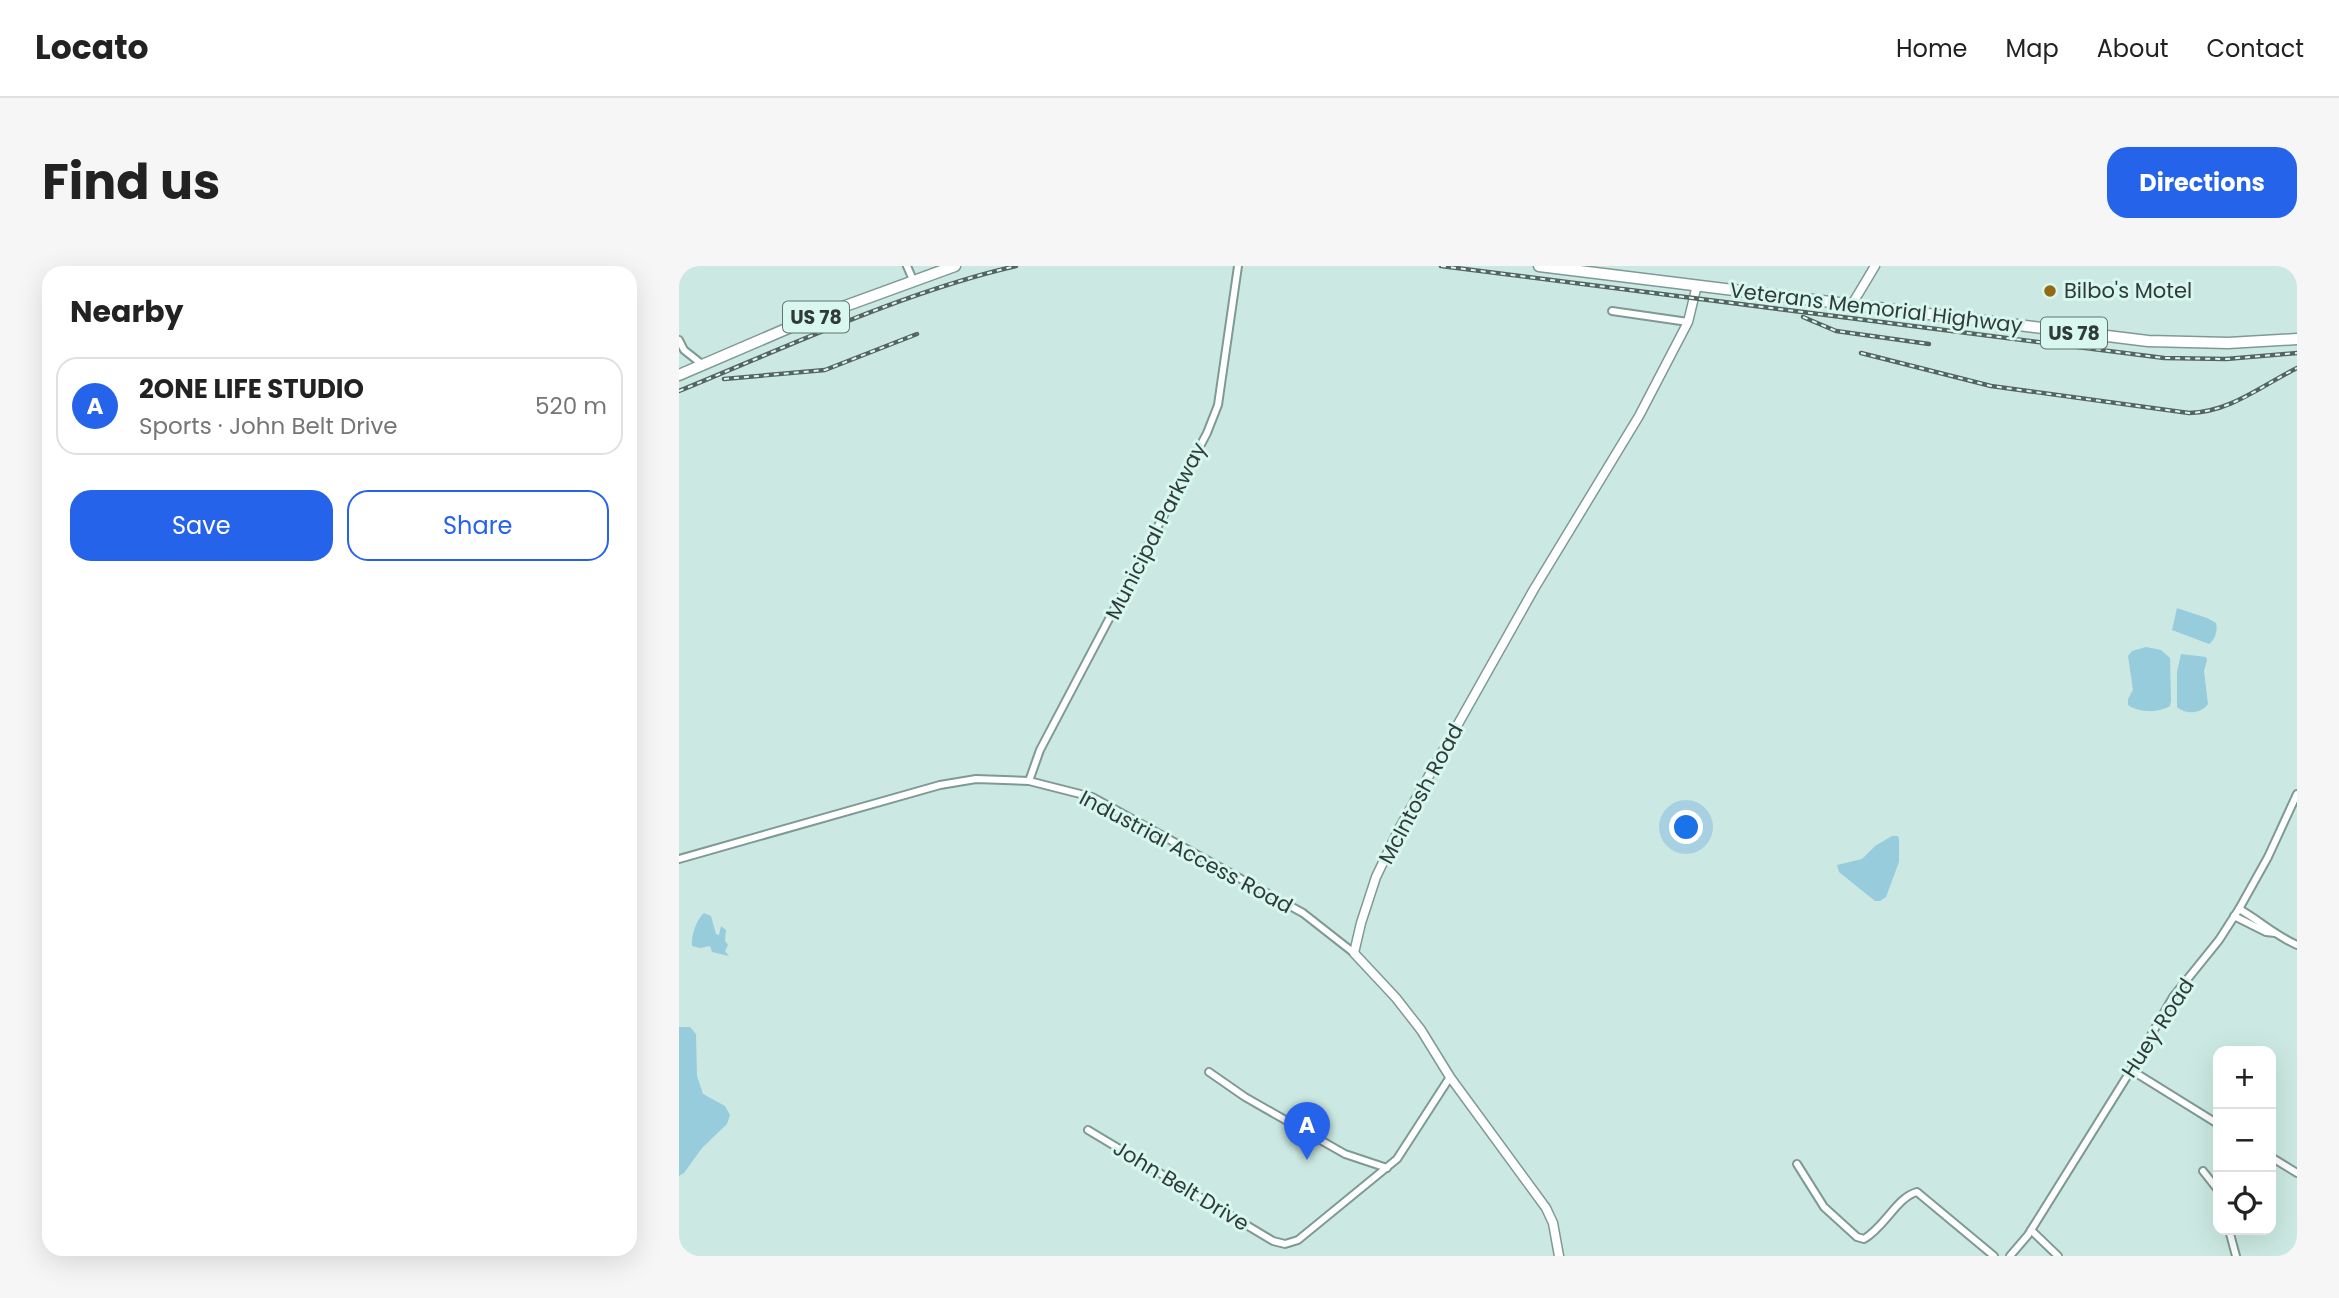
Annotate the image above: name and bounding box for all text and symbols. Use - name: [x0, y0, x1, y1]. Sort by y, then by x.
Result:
- text: Locato: [35, 24, 149, 71]
- text: Home: [1896, 32, 1968, 65]
- text: Map: [2006, 32, 2059, 65]
- text: About: [2097, 32, 2168, 65]
- text: Contact: [2206, 32, 2304, 65]
- button: Directions: [2107, 147, 2297, 218]
- text: Find us: [42, 148, 220, 216]
- street label: Veterans Memorial Highway: [1728, 275, 2024, 340]
- place label: Bilbo's Motel: [2064, 276, 2192, 305]
- marker: Bilbo's Motel: [2042, 283, 2058, 299]
- text: Nearby: [70, 290, 184, 333]
- road number: US 78: [783, 302, 849, 332]
- road number: US 78: [2041, 318, 2107, 348]
- text: 2ONE LIFE STUDIO: [139, 371, 364, 407]
- text: A: [87, 390, 103, 422]
- text: 520 m: [535, 390, 607, 422]
- text: Sports · John Belt Drive: [139, 410, 398, 442]
- street label: Municipal Parkway: [1098, 437, 1213, 624]
- button: Save: [70, 490, 333, 561]
- button: Share: [347, 490, 609, 561]
- street label: McIntosh Road: [1371, 718, 1470, 869]
- street label: Industrial Access Road: [1075, 783, 1298, 920]
- your location: [1669, 810, 1703, 844]
- street label: Huey Road: [2115, 972, 2201, 1083]
- map controls: [2213, 1046, 2276, 1235]
- button: +: [2213, 1046, 2276, 1109]
- pin: A: [1284, 1102, 1330, 1160]
- button: −: [2213, 1109, 2276, 1172]
- street label: John Belt Drive: [1108, 1133, 1255, 1238]
- button: locate: [2213, 1172, 2276, 1235]

